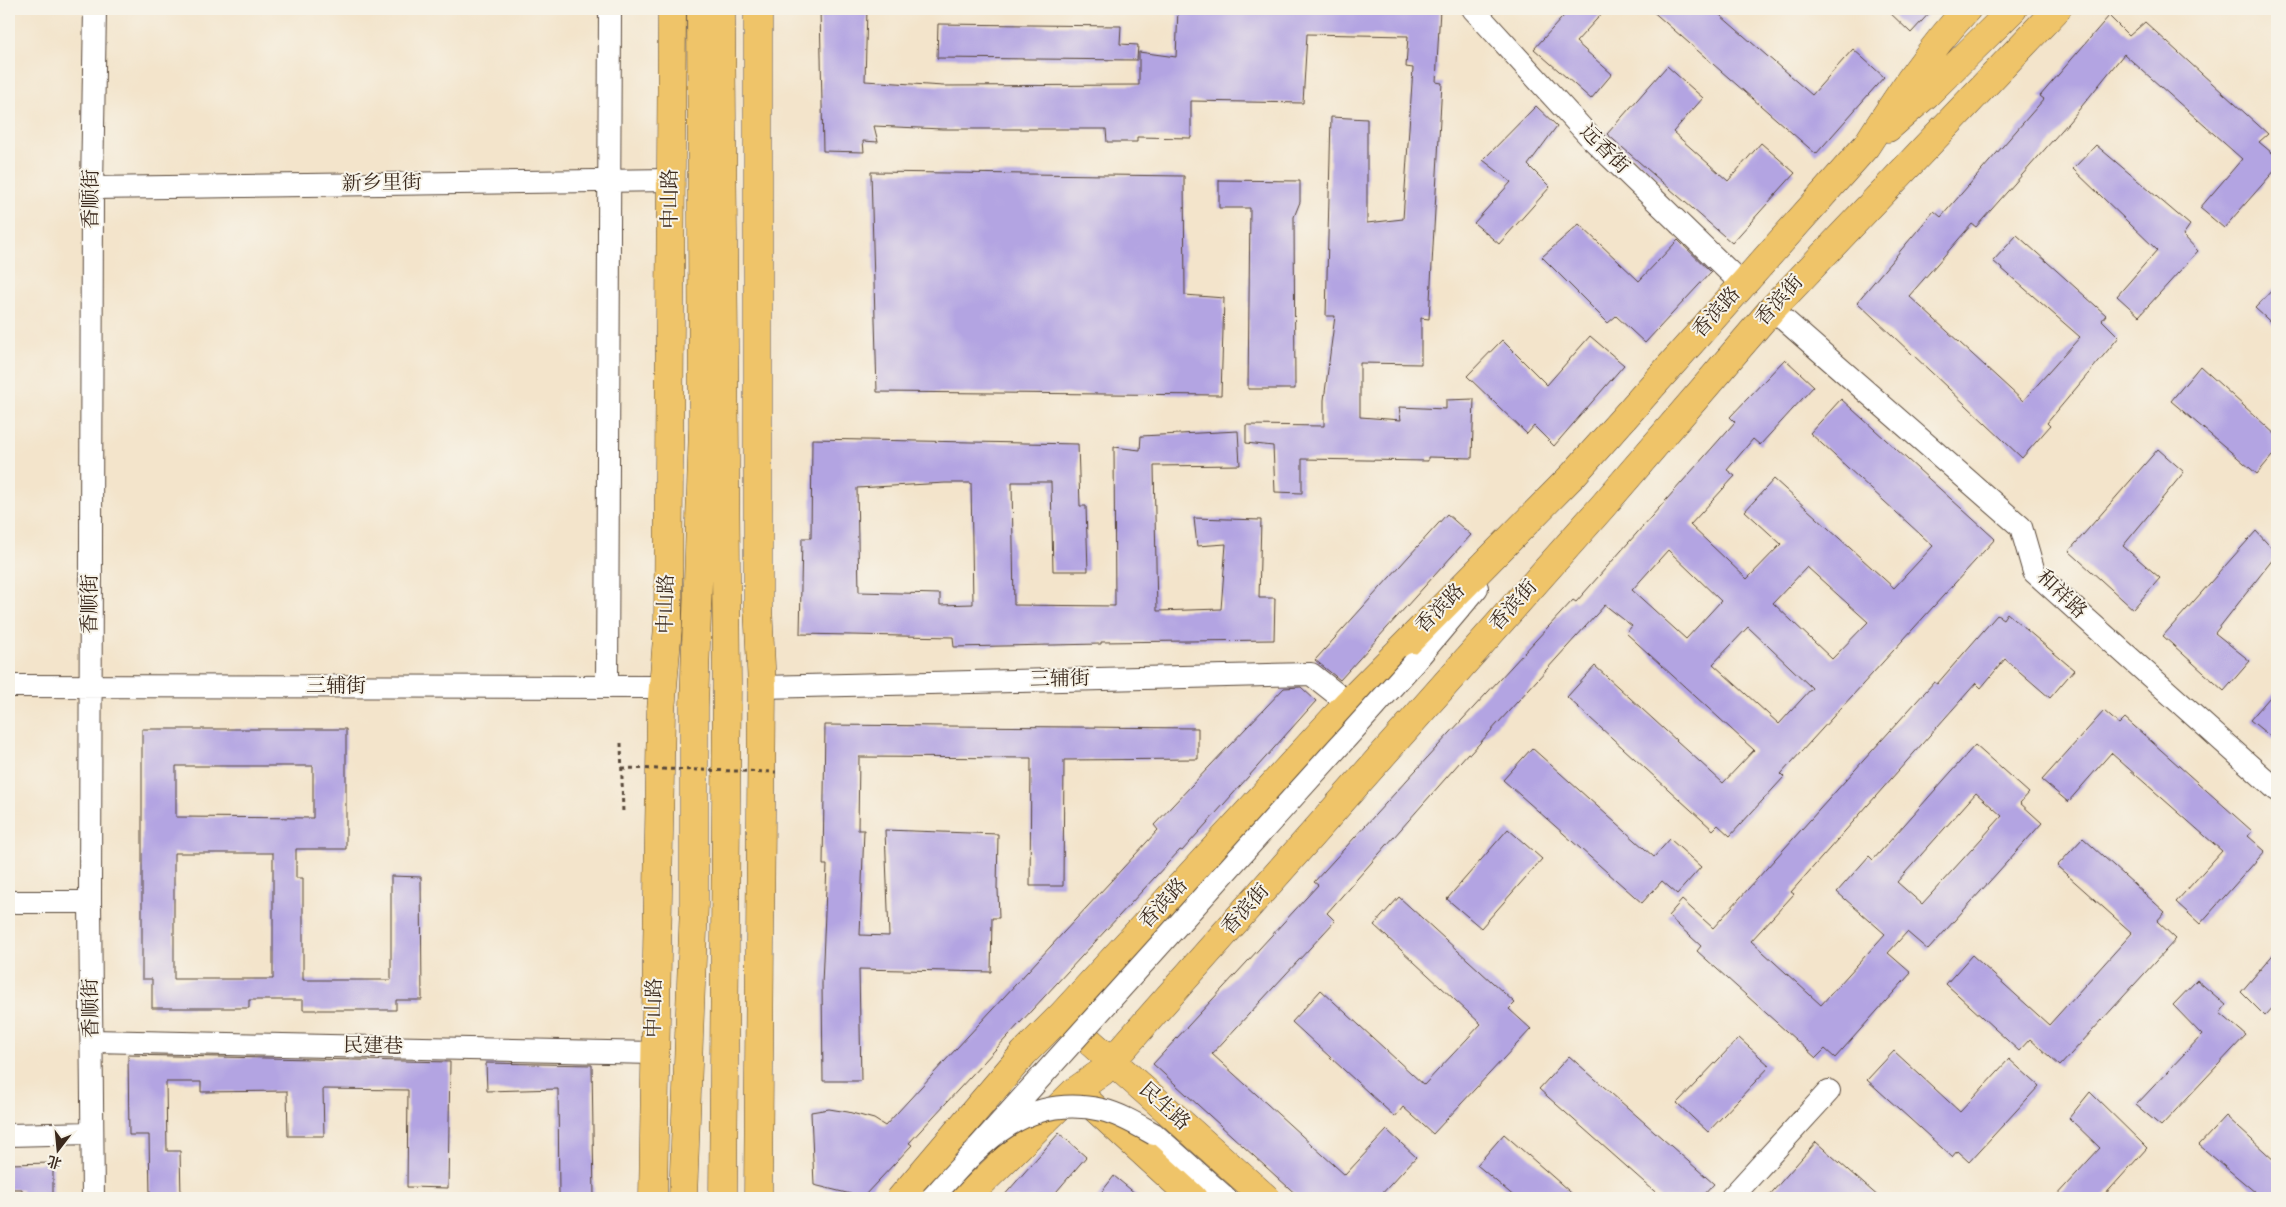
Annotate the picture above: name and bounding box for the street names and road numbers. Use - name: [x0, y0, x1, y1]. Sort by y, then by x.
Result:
- street label: 远香街: [1573, 119, 1635, 181]
- street label: 香顺街: [78, 169, 106, 229]
- street label: 新乡里街: [342, 169, 422, 199]
- street label: 中山路: [657, 169, 685, 229]
- street label: 香滨街: [1750, 269, 1810, 333]
- street label: 香滨路: [1687, 281, 1747, 345]
- street label: 和祥路: [2030, 564, 2092, 626]
- street label: 香顺街: [77, 574, 105, 634]
- street label: 中山路: [652, 574, 682, 634]
- street label: 香滨街: [1484, 574, 1544, 638]
- street label: 香滨路: [1410, 578, 1472, 640]
- street label: 三辅街: [1030, 665, 1090, 695]
- street label: 三辅街: [306, 673, 366, 701]
- street label: 香滨路: [1133, 873, 1195, 935]
- street label: 香滨街: [1216, 878, 1276, 942]
- street label: 香顺街: [77, 978, 107, 1038]
- street label: 中山路: [640, 978, 670, 1038]
- street label: 民建巷: [343, 1032, 403, 1062]
- street label: 民生路: [1132, 1077, 1196, 1137]

